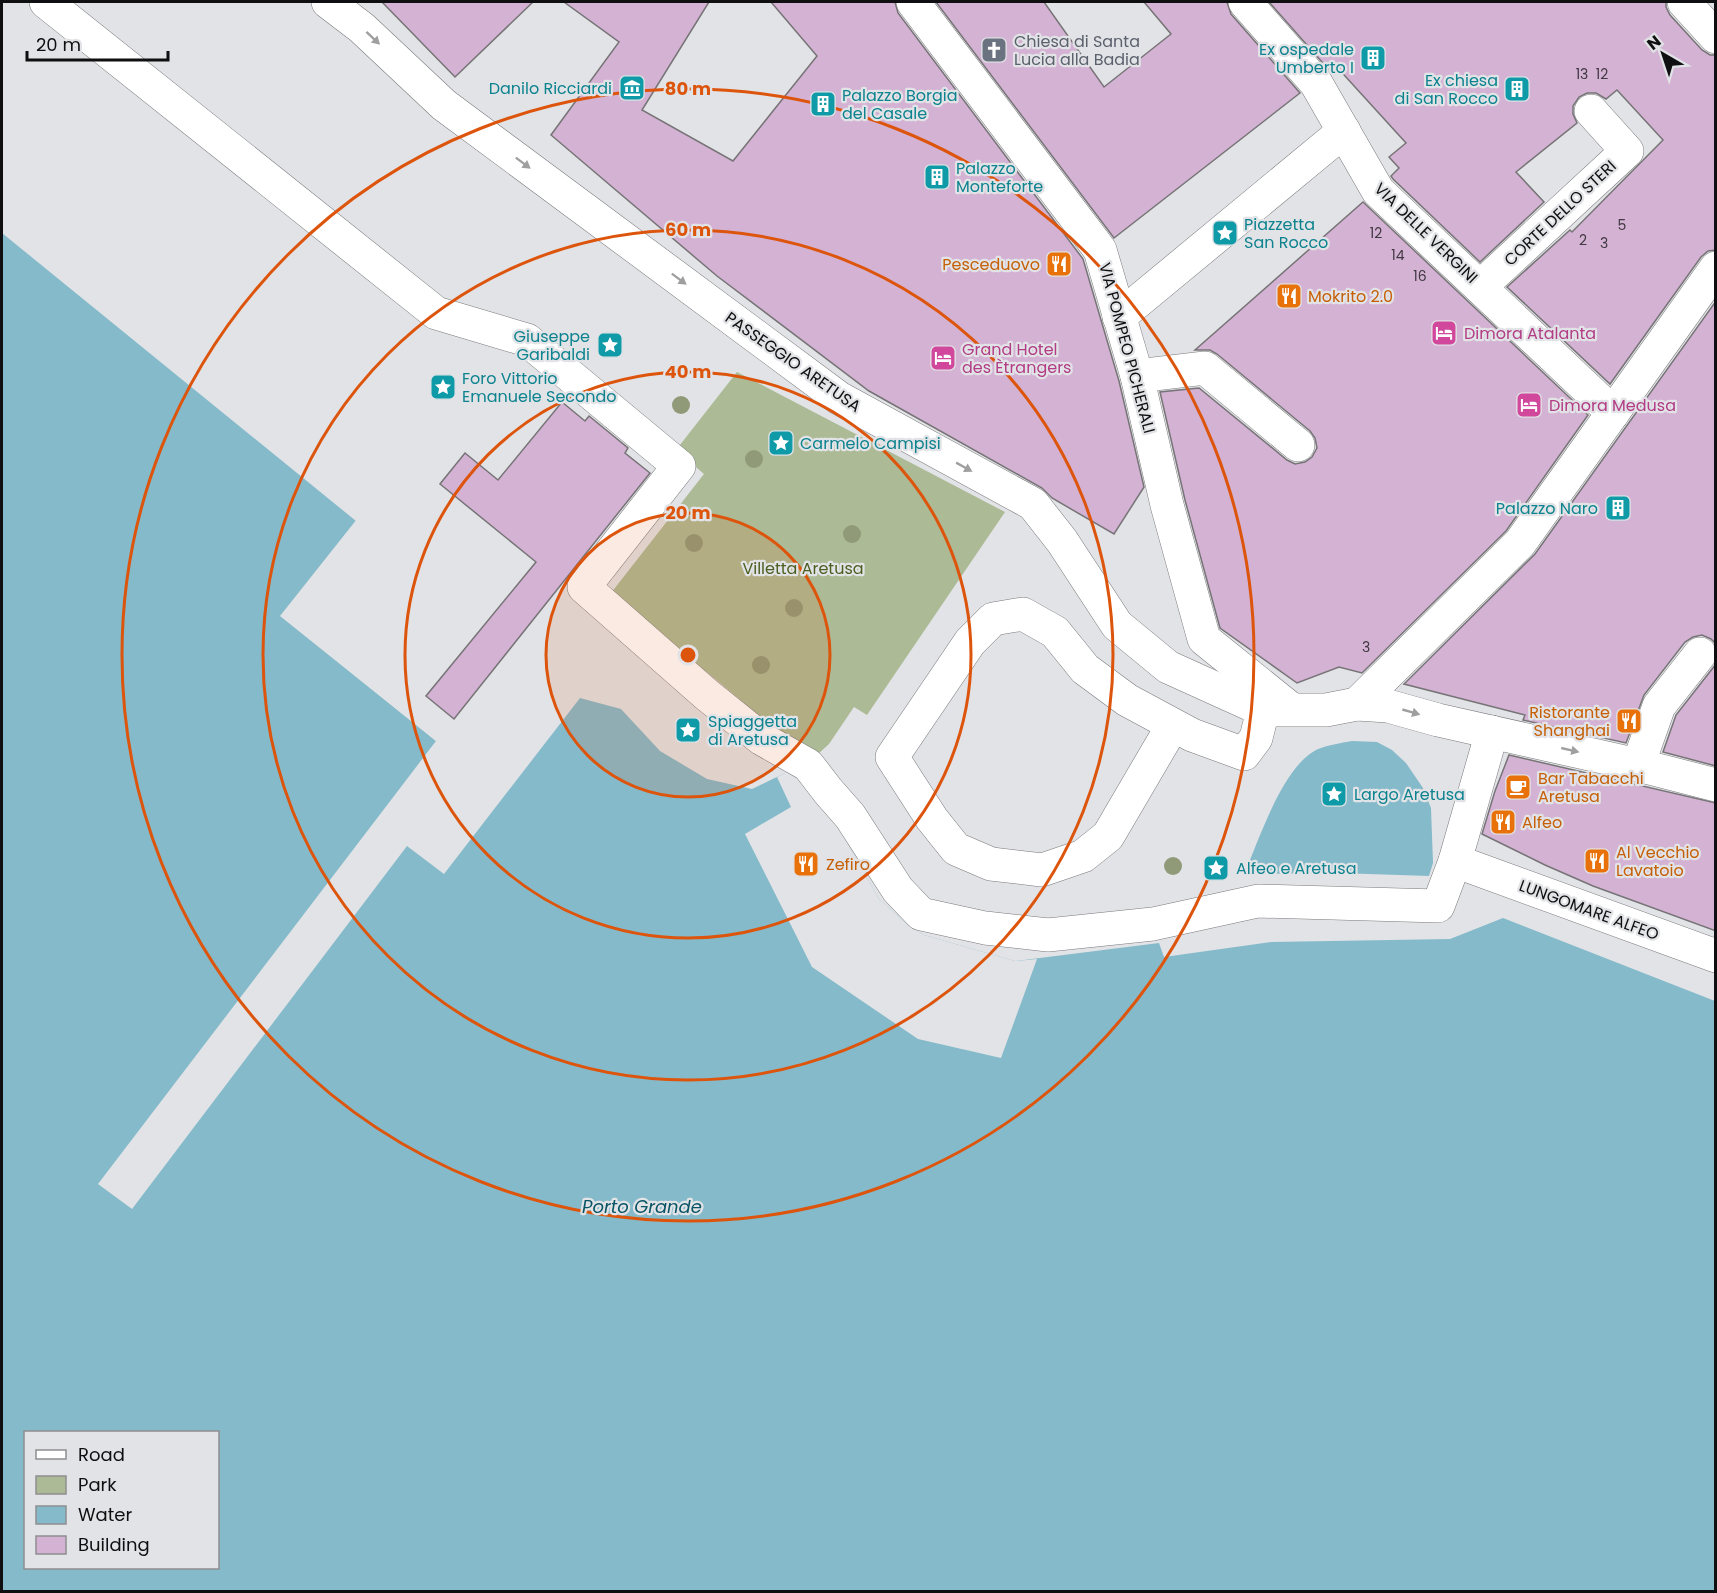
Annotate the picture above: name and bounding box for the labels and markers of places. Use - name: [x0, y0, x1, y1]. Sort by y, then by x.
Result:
- place label: Chiesa di Santa Lucia alla Badia: [1014, 30, 1140, 71]
- church icon: Chiesa di Santa Lucia alla Badia: [979, 35, 1009, 65]
- place label: Ex ospedale Umberto I: [1259, 38, 1354, 79]
- building icon: Ex ospedale Umberto I: [1358, 43, 1388, 73]
- place label: Ex chiesa di San Rocco: [1395, 69, 1498, 110]
- museum icon: Danilo Ricciardi: [617, 73, 647, 103]
- building icon: Ex chiesa di San Rocco: [1502, 74, 1532, 104]
- place label: Danilo Ricciardi: [489, 77, 612, 100]
- place label: Palazzo Borgia del Casale: [842, 84, 958, 125]
- building icon: Palazzo Borgia del Casale: [808, 89, 838, 119]
- place label: Palazzo Monteforte: [956, 157, 1043, 198]
- building icon: Palazzo Monteforte: [922, 162, 952, 192]
- place label: Piazzetta San Rocco: [1244, 213, 1328, 254]
- place icon: Piazzetta San Rocco: [1210, 218, 1240, 248]
- restaurant icon: Pesceduovo: [1044, 249, 1074, 279]
- place label: Pesceduovo: [942, 253, 1040, 276]
- restaurant icon: Mokrito 2.0: [1274, 281, 1304, 311]
- place label: Mokrito 2.0: [1308, 285, 1393, 308]
- hotel icon: Dimora Atalanta: [1429, 318, 1459, 348]
- place label: Dimora Atalanta: [1464, 322, 1596, 345]
- place label: Giuseppe Garibaldi: [514, 325, 590, 366]
- place icon: Giuseppe Garibaldi: [595, 330, 625, 360]
- place label: Grand Hotel des Ètrangers: [962, 338, 1071, 379]
- hotel icon: Grand Hotel des Ètrangers: [928, 343, 958, 373]
- place label: Foro Vittorio Emanuele Secondo: [462, 367, 617, 408]
- place icon: Foro Vittorio Emanuele Secondo: [428, 372, 458, 402]
- hotel icon: Dimora Medusa: [1514, 390, 1544, 420]
- place label: Dimora Medusa: [1549, 394, 1676, 417]
- place icon: Carmelo Campisi: [766, 428, 796, 458]
- place label: Carmelo Campisi: [800, 432, 941, 455]
- building icon: Palazzo Naro: [1603, 493, 1633, 523]
- place label: Palazzo Naro: [1496, 497, 1598, 520]
- centre of rings: [678, 645, 698, 665]
- place label: Ristorante Shanghai: [1529, 701, 1610, 742]
- restaurant icon: Ristorante Shanghai: [1614, 706, 1644, 736]
- place label: Spiaggetta di Aretusa: [708, 710, 797, 751]
- place icon: Spiaggetta di Aretusa: [673, 715, 703, 745]
- place label: Bar Tabacchi Aretusa: [1538, 767, 1644, 808]
- cafe icon: Bar Tabacchi Aretusa: [1503, 772, 1533, 802]
- place icon: Largo Aretusa: [1319, 779, 1349, 809]
- place label: Largo Aretusa: [1354, 783, 1465, 806]
- restaurant icon: Alfeo: [1488, 807, 1518, 837]
- place label: Alfeo: [1522, 811, 1562, 834]
- place label: Al Vecchio Lavatoio: [1616, 841, 1700, 882]
- restaurant icon: Al Vecchio Lavatoio: [1582, 846, 1612, 876]
- restaurant icon: Zefiro: [791, 849, 821, 879]
- place label: Zefiro: [826, 853, 870, 876]
- place icon: Alfeo e Aretusa: [1201, 853, 1231, 883]
- place label: Alfeo e Aretusa: [1236, 857, 1357, 880]

